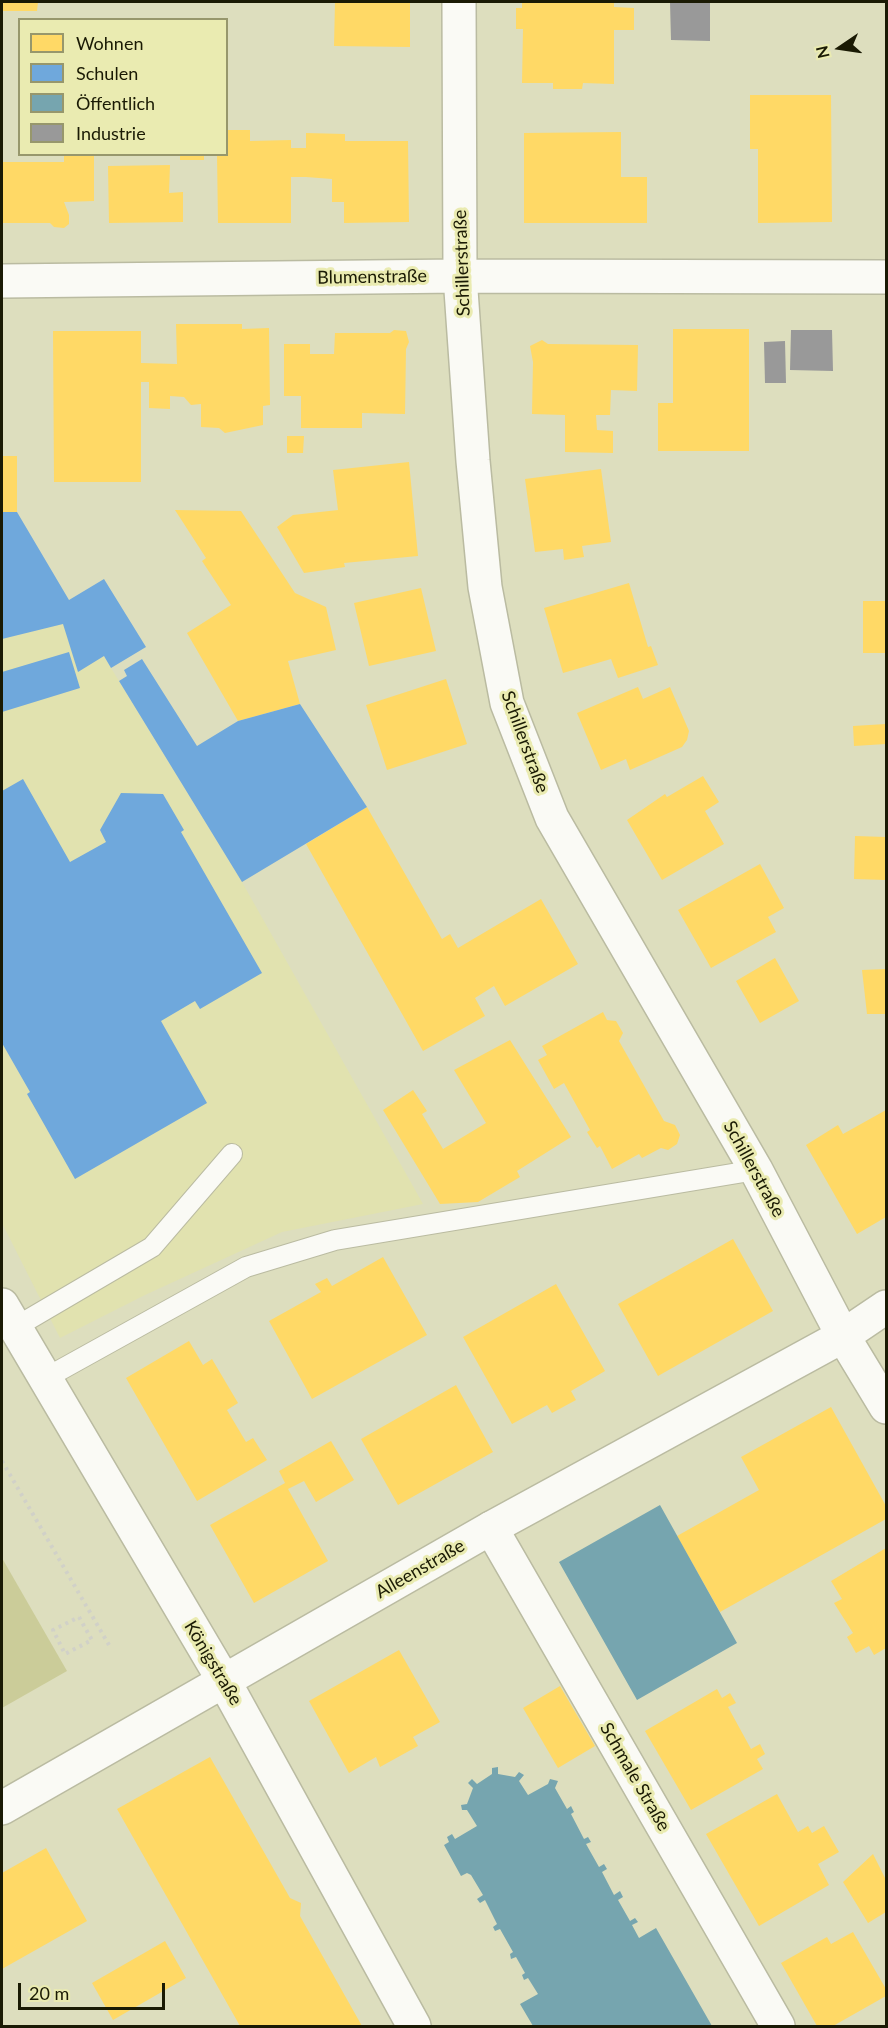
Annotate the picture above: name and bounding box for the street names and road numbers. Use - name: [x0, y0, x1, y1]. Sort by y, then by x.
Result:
- street label: Schillerstraße: [449, 209, 475, 317]
- street label: Blumenstraße: [317, 265, 427, 289]
- street label: Schillerstraße: [497, 688, 553, 796]
- street label: Schillerstraße: [719, 1117, 789, 1221]
- street label: Alleenstraße: [372, 1535, 468, 1603]
- street label: Königstraße: [179, 1617, 247, 1709]
- street label: Schmale Straße: [595, 1719, 675, 1835]

